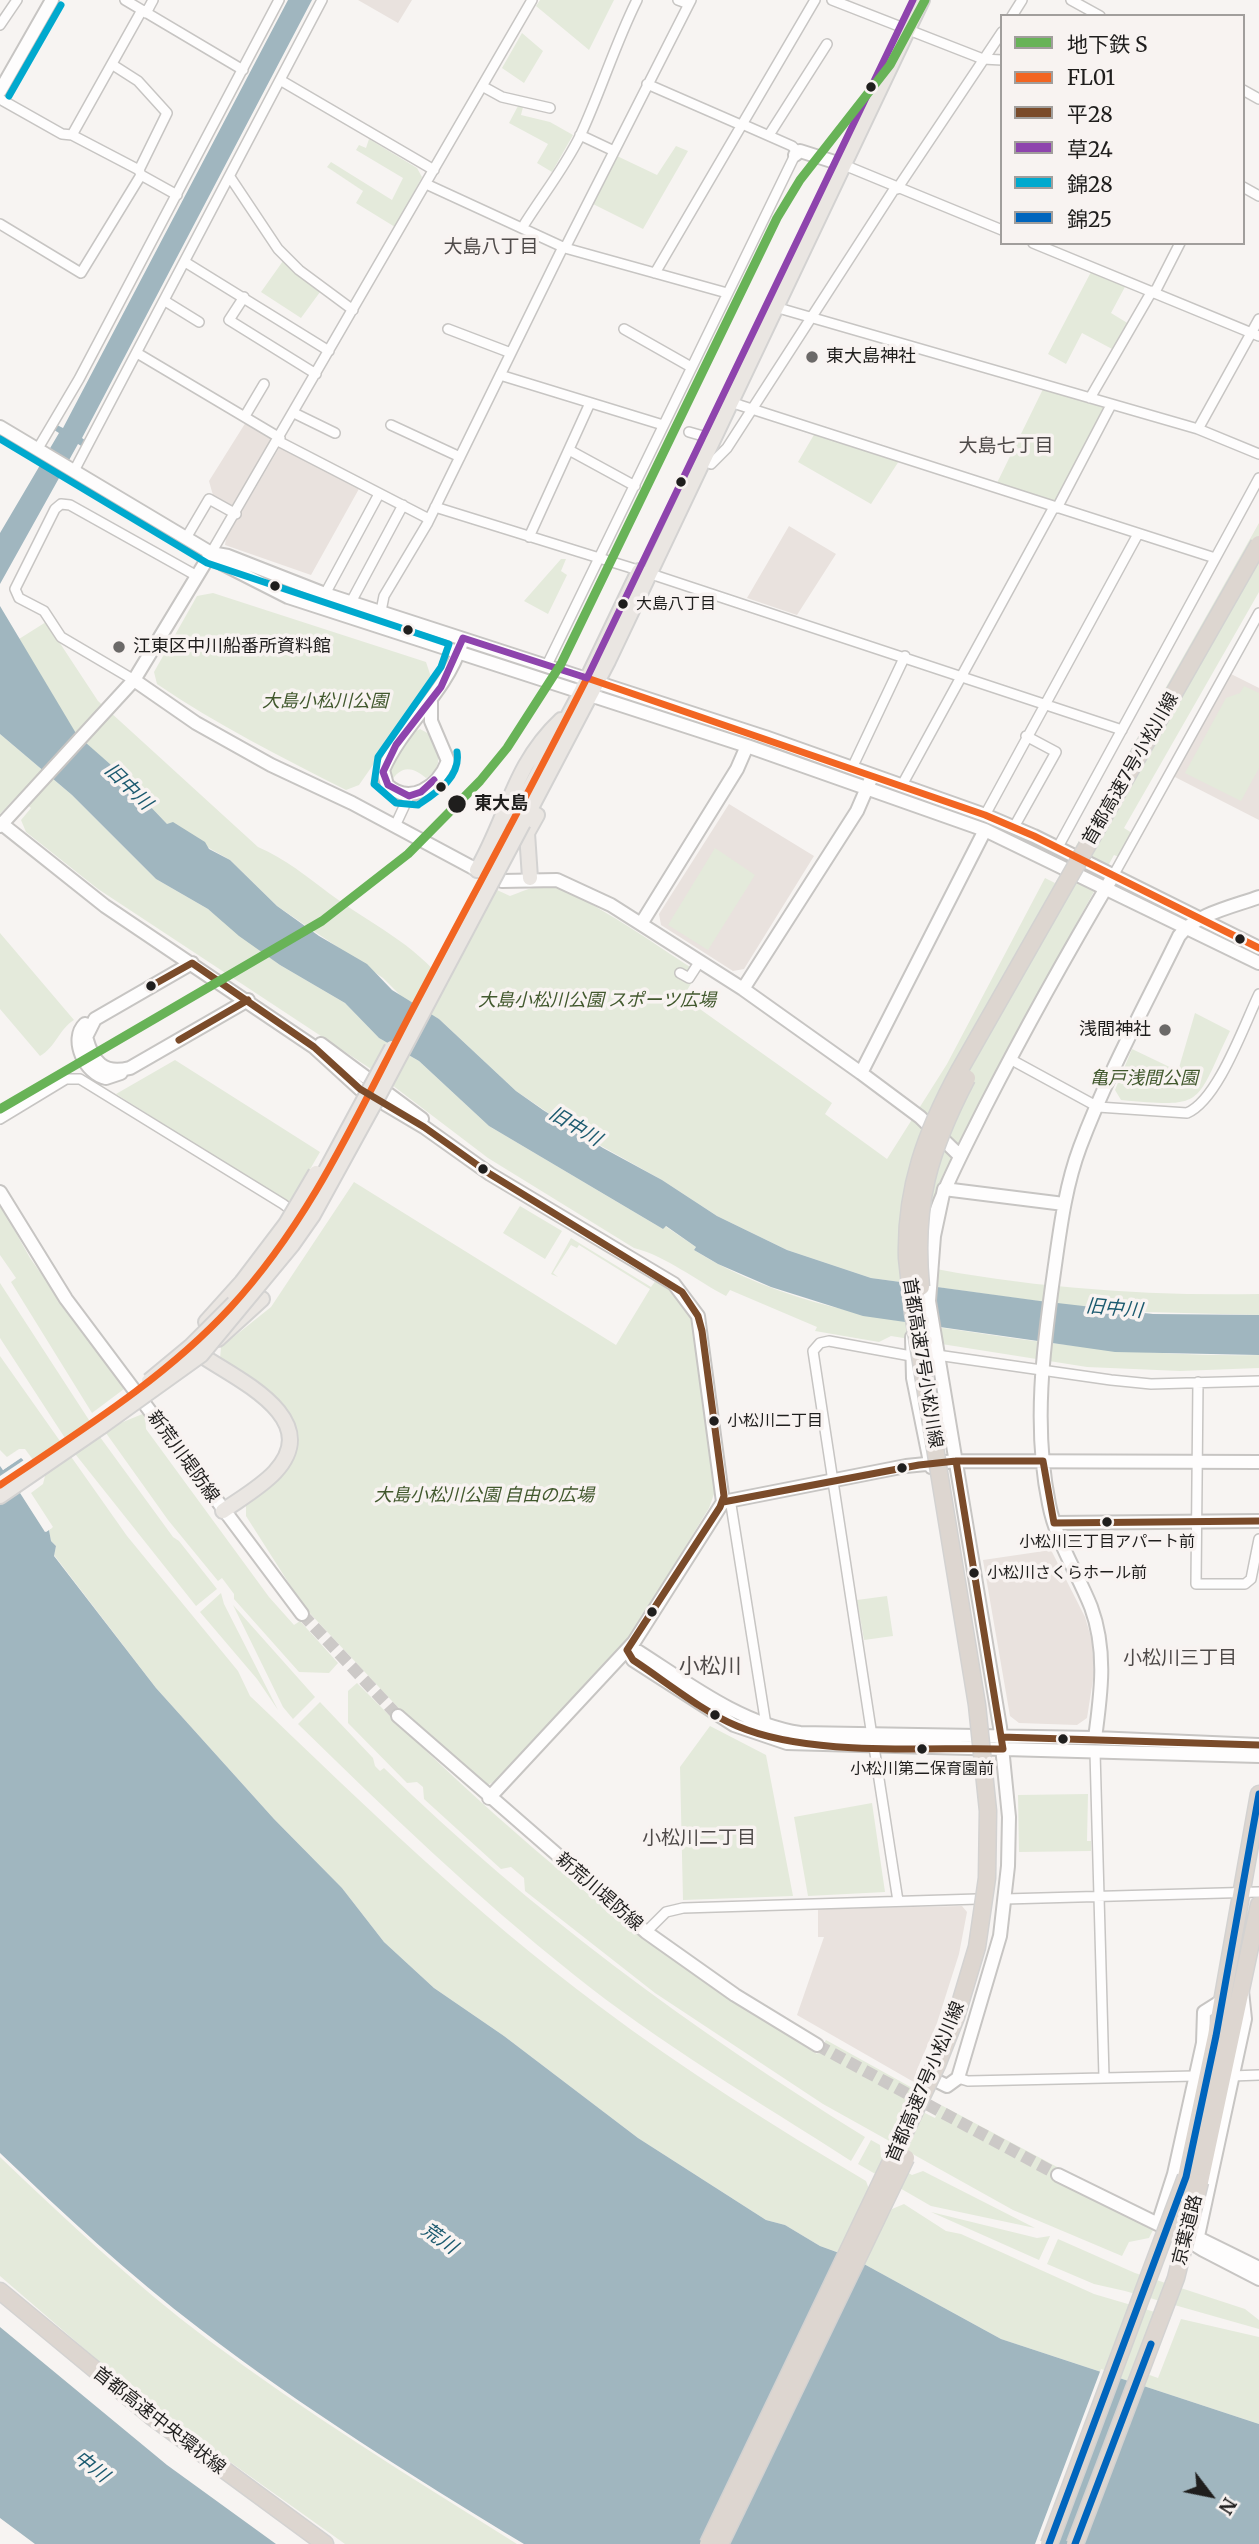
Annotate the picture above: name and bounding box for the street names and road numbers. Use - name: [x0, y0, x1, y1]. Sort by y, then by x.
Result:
- street label: 首都高速7号小松川線: [1079, 689, 1183, 849]
- street label: 首都高速7号小松川線: [898, 1276, 946, 1450]
- street label: 新荒川堤防線: [143, 1407, 223, 1507]
- street label: 新荒川堤防線: [551, 1848, 647, 1936]
- street label: 首都高速7号小松川線: [882, 1998, 970, 2166]
- street label: 京葉道路: [1169, 2192, 1207, 2268]
- street label: 首都高速中央環状線: [89, 2363, 229, 2479]

